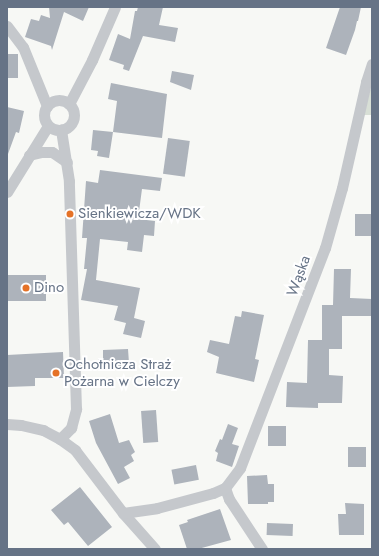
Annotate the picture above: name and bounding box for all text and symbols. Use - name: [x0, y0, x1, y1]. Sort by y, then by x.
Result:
- place label: Sienkiewicza/WDK: [78, 205, 201, 223]
- marker: Sienkiewicza/WDK: [65, 209, 75, 219]
- street label: Wąska: [283, 253, 315, 299]
- place label: Dino: [34, 279, 64, 297]
- marker: Dino: [21, 283, 31, 293]
- place label: Ochotnicza Straż Pożarna w Cielczy: [64, 355, 180, 390]
- marker: Ochotnicza Straż Pożarna w Cielczy: [51, 368, 61, 378]

